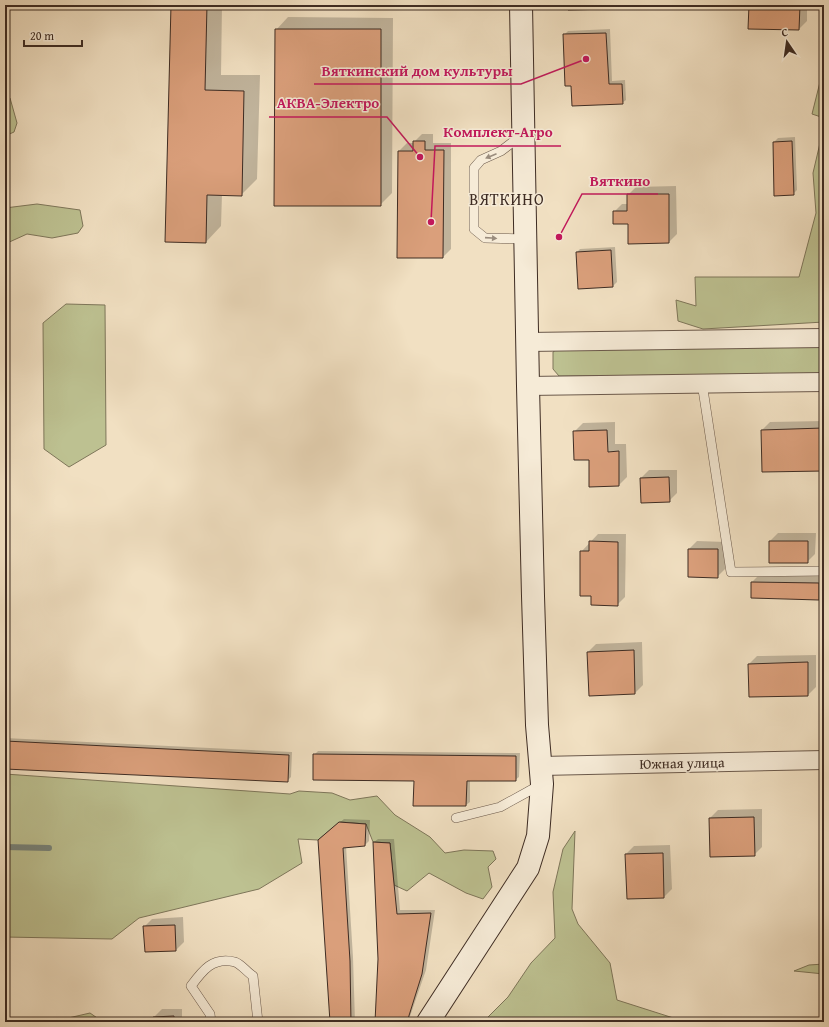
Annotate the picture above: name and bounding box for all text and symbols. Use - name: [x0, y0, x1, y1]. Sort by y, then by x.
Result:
- scale bar: [24, 22, 82, 48]
- north arrow: [767, 22, 807, 62]
- text: С: [780, 24, 790, 41]
- text: 20 m: [30, 27, 54, 44]
- callout: Вяткинский дом культуры: [314, 57, 521, 84]
- text: Вяткинский дом культуры: [321, 60, 513, 81]
- callout: АКВА-Электро: [269, 90, 387, 117]
- text: АКВА-Электро: [277, 92, 379, 113]
- callout: Комплект-Агро: [435, 119, 561, 146]
- text: Комплект-Агро: [443, 121, 553, 142]
- one-way arrow: [485, 153, 497, 159]
- callout: Вяткино: [582, 167, 658, 194]
- text: Вяткино: [590, 170, 650, 191]
- district label: ВЯТКИНО: [469, 187, 545, 211]
- one-way arrow: [485, 234, 498, 241]
- street label: Южная улица: [639, 752, 725, 774]

